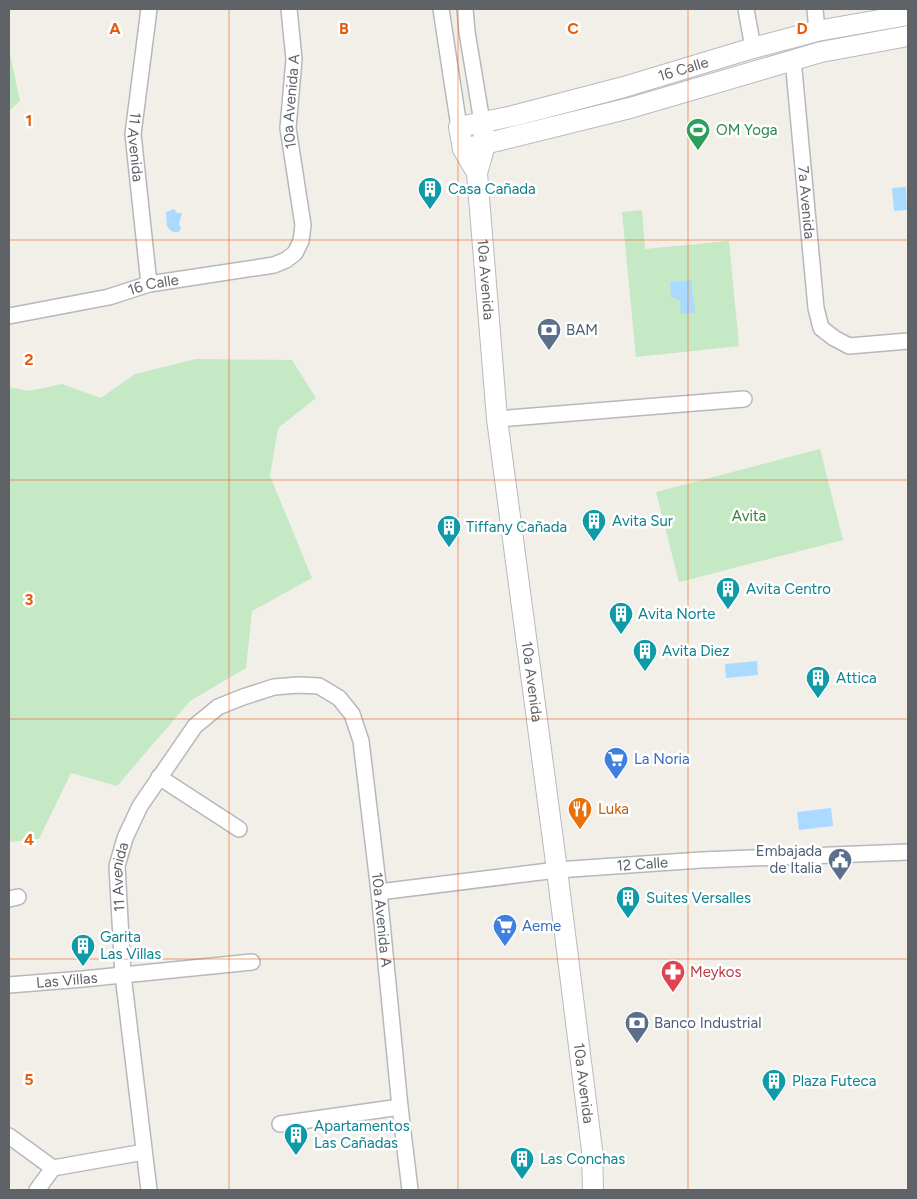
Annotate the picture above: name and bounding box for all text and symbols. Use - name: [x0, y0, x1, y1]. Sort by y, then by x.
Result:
- text: A: [109, 19, 121, 38]
- text: B: [339, 19, 349, 38]
- text: C: [567, 19, 579, 38]
- text: D: [796, 19, 808, 38]
- street label: 10a Avenida A: [279, 53, 303, 150]
- street label: 16 Calle: [656, 53, 711, 85]
- text: 1: [26, 111, 32, 130]
- street label: 11 Avenida: [124, 111, 147, 183]
- sports icon: OM Yoga: [685, 117, 711, 151]
- place label: OM Yoga: [716, 121, 777, 139]
- street label: 7a Avenida: [794, 165, 819, 240]
- building icon: Casa Cañada: [417, 176, 443, 210]
- place label: Casa Cañada: [448, 180, 536, 198]
- street label: 10a Avenida: [473, 238, 498, 321]
- street label: 16 Calle: [126, 271, 180, 299]
- bank icon: BAM: [536, 317, 562, 351]
- place label: BAM: [566, 321, 598, 339]
- text: 2: [24, 350, 34, 369]
- park label: Avita: [732, 507, 766, 525]
- building icon: Avita Sur: [581, 508, 607, 542]
- place label: Avita Sur: [612, 512, 673, 530]
- building icon: Tiffany Cañada: [436, 514, 462, 548]
- place label: Tiffany Cañada: [466, 518, 567, 536]
- building icon: Avita Centro: [715, 576, 741, 610]
- place label: Avita Centro: [746, 580, 831, 598]
- text: 3: [25, 590, 34, 609]
- building icon: Avita Norte: [608, 601, 634, 635]
- place label: Avita Norte: [638, 605, 715, 623]
- building icon: Avita Diez: [632, 638, 658, 672]
- street label: 10a Avenida: [518, 640, 546, 723]
- place label: Avita Diez: [662, 642, 730, 660]
- building icon: Attica: [805, 665, 831, 699]
- place label: Attica: [836, 669, 877, 687]
- supermarket icon: La Noria: [603, 746, 629, 780]
- place label: La Noria: [634, 750, 690, 768]
- restaurant icon: Luka: [567, 796, 593, 830]
- place label: Luka: [598, 800, 629, 818]
- text: 4: [24, 830, 34, 849]
- street label: 11 Avenida: [107, 840, 132, 912]
- place label: Embajada de Italia: [756, 842, 822, 877]
- public building icon: Embajada de Italia: [827, 847, 853, 881]
- street label: 12 Calle: [616, 853, 669, 875]
- street label: 10a Avenida A: [368, 871, 395, 968]
- building icon: Suites Versalles: [615, 885, 641, 919]
- place label: Suites Versalles: [646, 889, 751, 907]
- supermarket icon: Aeme: [492, 913, 518, 947]
- place label: Aeme: [522, 917, 561, 935]
- place label: Garita Las Villas: [100, 928, 161, 963]
- building icon: Garita Las Villas: [70, 933, 96, 967]
- pharmacy icon: Meykos: [660, 959, 686, 993]
- place label: Meykos: [690, 963, 741, 981]
- street label: Las Villas: [36, 969, 98, 992]
- bank icon: Banco Industrial: [624, 1010, 650, 1044]
- place label: Banco Industrial: [654, 1014, 761, 1032]
- street label: 10a Avenida: [570, 1042, 598, 1125]
- building icon: Plaza Futeca: [761, 1068, 787, 1102]
- text: 5: [24, 1070, 34, 1089]
- place label: Plaza Futeca: [792, 1072, 876, 1090]
- place label: Apartamentos Las Cañadas: [314, 1117, 410, 1152]
- building icon: Apartamentos Las Cañadas: [283, 1122, 309, 1156]
- building icon: Las Conchas: [509, 1146, 535, 1180]
- place label: Las Conchas: [540, 1150, 625, 1168]

